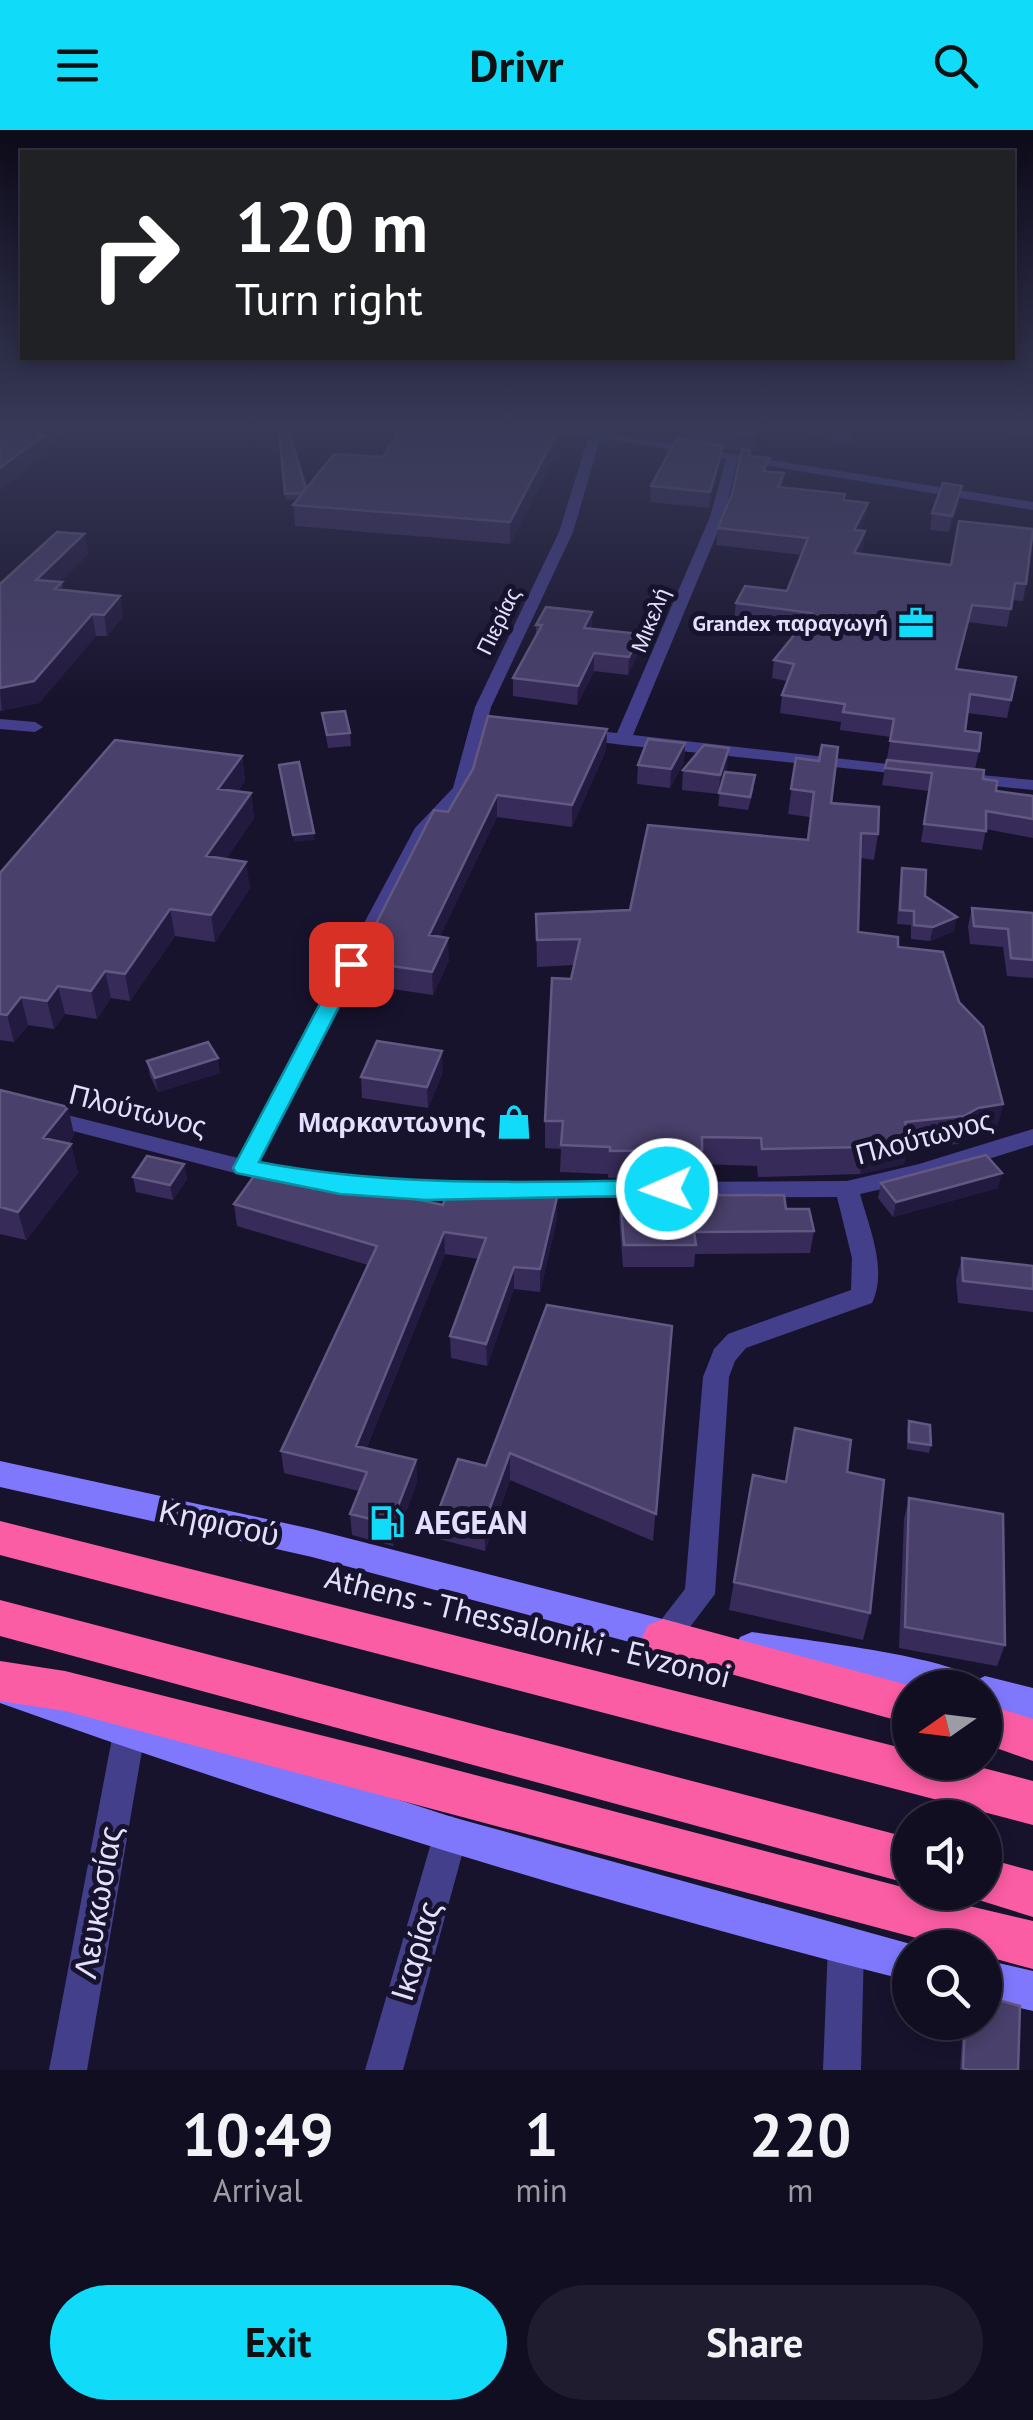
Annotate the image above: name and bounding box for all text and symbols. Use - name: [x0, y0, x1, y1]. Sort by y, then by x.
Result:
- text: Drivr: [469, 36, 564, 94]
- icon: menu: [50, 38, 105, 93]
- icon: search: [928, 38, 983, 93]
- text: 120 m: [235, 181, 428, 271]
- icon: right: [70, 190, 200, 320]
- text: Turn right: [235, 269, 423, 327]
- street label: Πιερίας: [470, 583, 526, 659]
- street label: Μικελή: [624, 584, 676, 656]
- office icon: Grandex παραγωγή: [897, 604, 935, 642]
- place label: Grandex παραγωγή: [692, 609, 888, 637]
- pin: [309, 922, 394, 1007]
- icon: arrive: [324, 937, 379, 992]
- street label: Πλούτωνος: [66, 1075, 211, 1144]
- street label: Πλούτωνος: [851, 1100, 996, 1173]
- place label: Μαρκαντωνης: [298, 1103, 486, 1140]
- shop icon: Μαρκαντωνης: [495, 1103, 533, 1141]
- position arrow: [615, 1137, 719, 1241]
- street label: Κηφισού: [155, 1489, 283, 1555]
- place label: AEGEAN: [415, 1501, 528, 1543]
- fuel station icon: AEGEAN: [368, 1504, 406, 1542]
- street label: Athens - Thessaloniki - Evzonoi: [321, 1555, 736, 1697]
- north arrow: [892, 1670, 1002, 1780]
- map controls: [892, 1670, 1002, 2040]
- button: sound: [892, 1800, 1002, 1910]
- street label: Λευκωσίας: [63, 1822, 131, 1982]
- street label: Ικαρίας: [380, 1896, 450, 2006]
- button: search: [892, 1930, 1002, 2040]
- text: 10:49: [182, 2095, 334, 2173]
- text: 1: [525, 2095, 559, 2173]
- text: 220: [749, 2095, 851, 2173]
- text: Arrival: [213, 2169, 303, 2211]
- text: min: [516, 2169, 568, 2211]
- text: m: [787, 2169, 813, 2211]
- button: Exit: [50, 2285, 507, 2400]
- button: Share: [527, 2285, 983, 2400]

